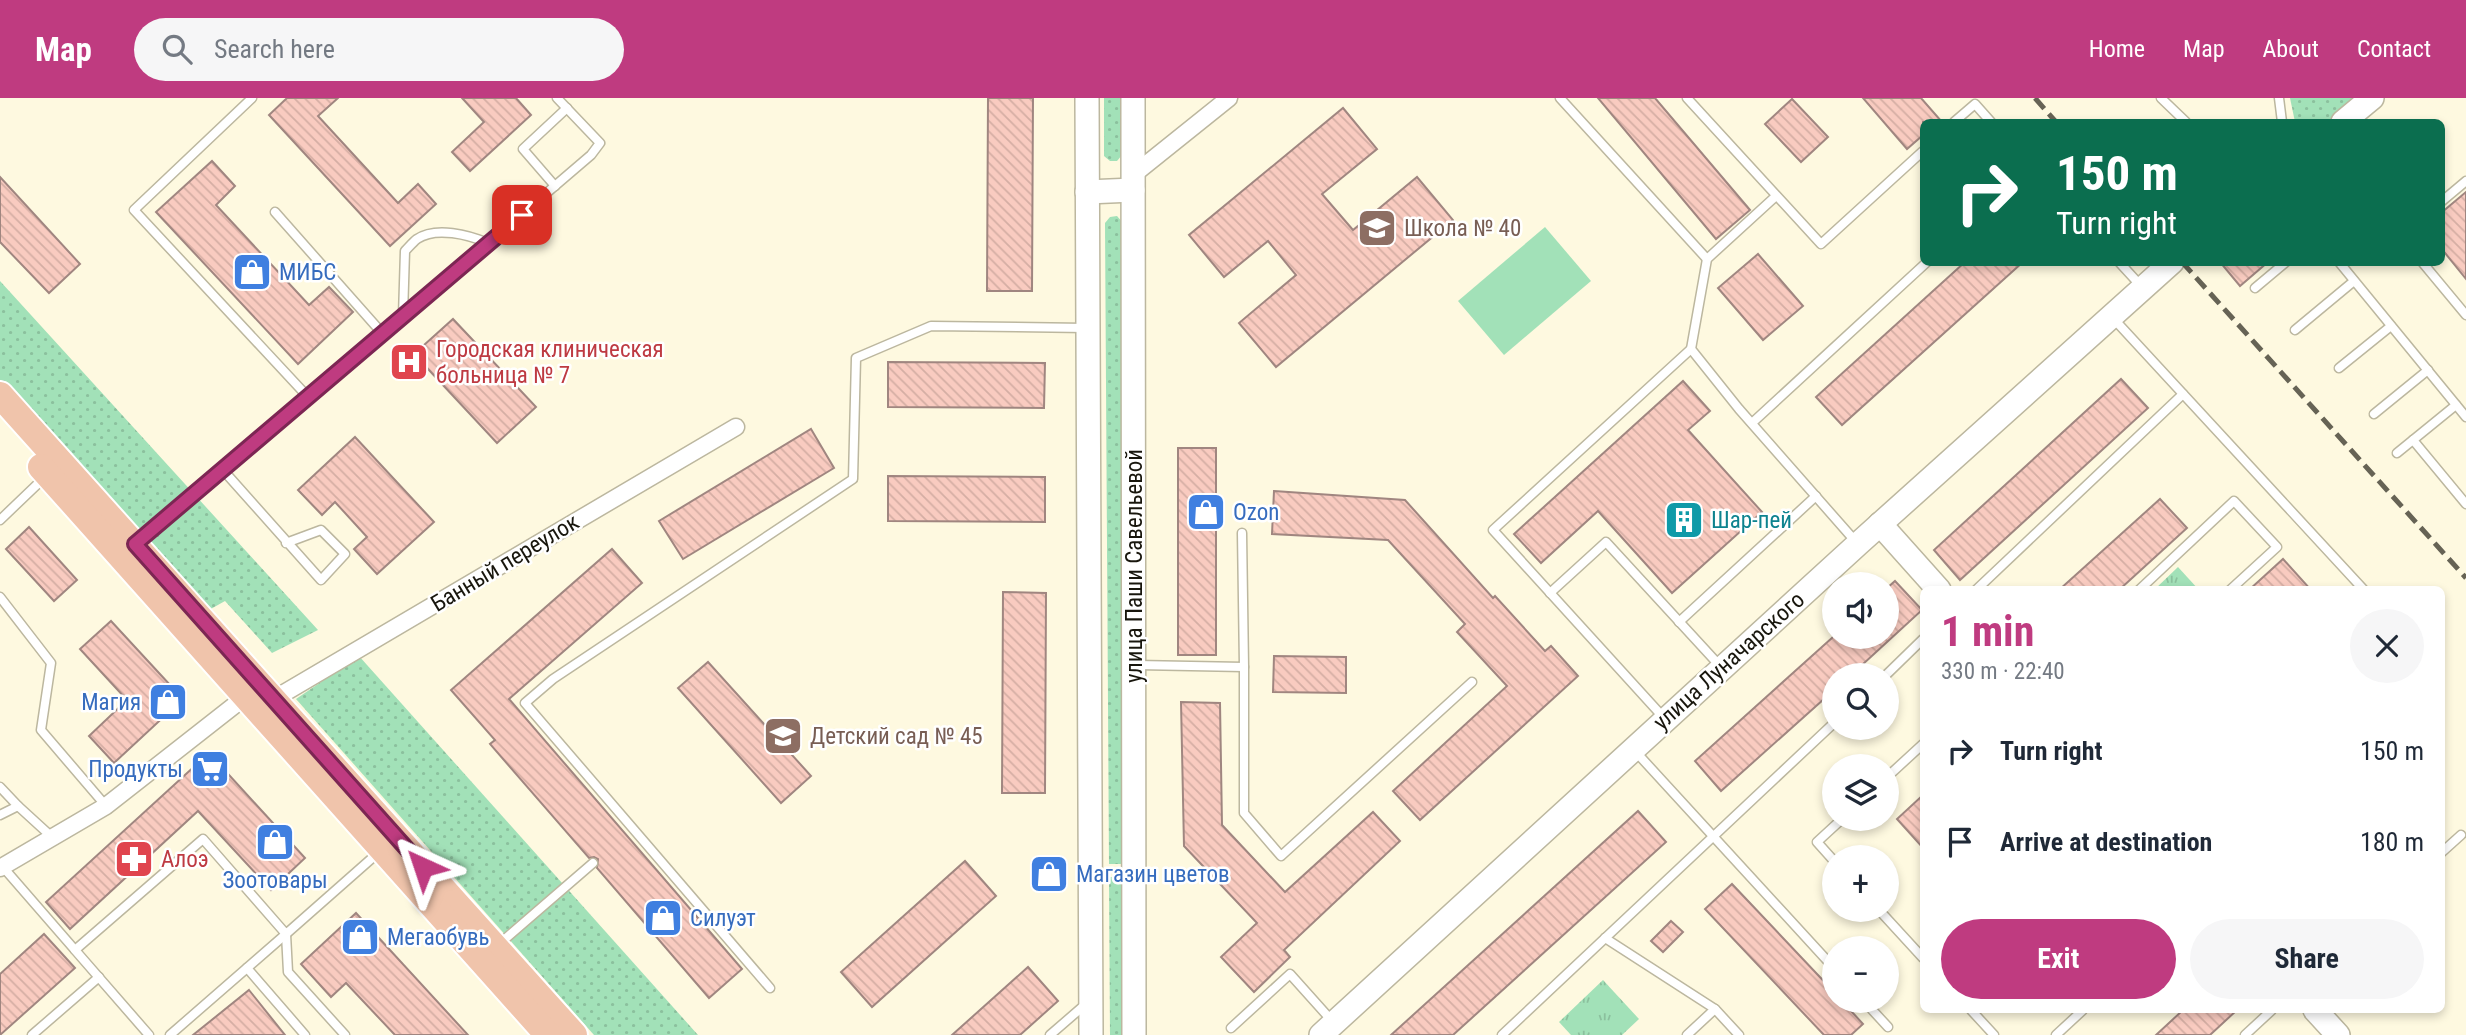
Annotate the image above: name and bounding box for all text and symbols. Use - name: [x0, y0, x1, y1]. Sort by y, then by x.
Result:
- search box: [134, 18, 624, 81]
- text: Map: [35, 30, 92, 69]
- icon: search: [158, 30, 196, 68]
- text: Search here: [214, 34, 335, 64]
- text: Home: [2089, 35, 2145, 63]
- text: Map: [2183, 35, 2225, 63]
- text: About: [2263, 35, 2319, 63]
- text: Contact: [2357, 35, 2431, 63]
- text: 150 m: [2056, 145, 2178, 202]
- icon: right: [1941, 147, 2032, 238]
- pin: [492, 185, 552, 245]
- icon: arrive: [503, 196, 541, 234]
- text: Turn right: [2056, 204, 2177, 242]
- school or university icon: Школа № 40: [1356, 207, 1398, 249]
- place label: Школа № 40: [1404, 215, 1521, 242]
- shop icon: МИБС: [231, 251, 273, 293]
- place label: МИБС: [279, 259, 336, 286]
- place label: Городская клиническая больница № 7: [436, 336, 664, 389]
- hospital icon: Городская клиническая больница № 7: [388, 341, 430, 383]
- street label: улица Паши Савельевой: [1121, 449, 1148, 683]
- shop icon: Ozon: [1185, 491, 1227, 533]
- place label: Ozon: [1233, 499, 1279, 526]
- building icon: Шар-пей: [1663, 499, 1705, 541]
- place label: Шар-пей: [1711, 507, 1792, 534]
- street label: Банный переулок: [426, 508, 584, 618]
- map controls: [1822, 572, 1899, 1013]
- button: sound: [1822, 572, 1899, 649]
- street label: улица Луначарского: [1648, 586, 1810, 736]
- text: 1 min: [1941, 607, 2034, 656]
- button: close: [2350, 609, 2424, 683]
- text: 330 m · 22:40: [1941, 658, 2065, 685]
- button: search: [1822, 663, 1899, 740]
- shop icon: Магия: [147, 681, 189, 723]
- place label: Магия: [81, 689, 141, 716]
- school or university icon: Детский сад № 45: [762, 715, 804, 757]
- place label: Детский сад № 45: [810, 723, 983, 750]
- icon: right: [1941, 732, 1979, 770]
- text: Turn right: [2000, 736, 2102, 766]
- text: 150 m: [2360, 736, 2424, 766]
- supermarket icon: Продукты: [189, 748, 231, 790]
- button: layers: [1822, 754, 1899, 831]
- place label: Продукты: [88, 756, 183, 783]
- shop icon: Зоотовары: [254, 821, 296, 863]
- icon: arrive: [1941, 823, 1979, 861]
- text: Arrive at destination: [2000, 827, 2212, 857]
- text: 180 m: [2360, 827, 2424, 857]
- position arrow: [386, 830, 460, 904]
- pharmacy icon: Алоэ: [113, 838, 155, 880]
- button: +: [1822, 845, 1899, 922]
- place label: Алоэ: [161, 846, 209, 873]
- shop icon: Магазин цветов: [1028, 853, 1070, 895]
- place label: Магазин цветов: [1076, 861, 1230, 888]
- place label: Зоотовары: [222, 867, 328, 894]
- shop icon: Силуэт: [642, 897, 684, 939]
- place label: Силуэт: [690, 905, 756, 932]
- shop icon: Мегаобувь: [339, 916, 381, 958]
- button: Exit: [1941, 919, 2176, 999]
- button: Share: [2190, 919, 2424, 999]
- place label: Мегаобувь: [387, 924, 490, 951]
- button: −: [1822, 936, 1899, 1013]

